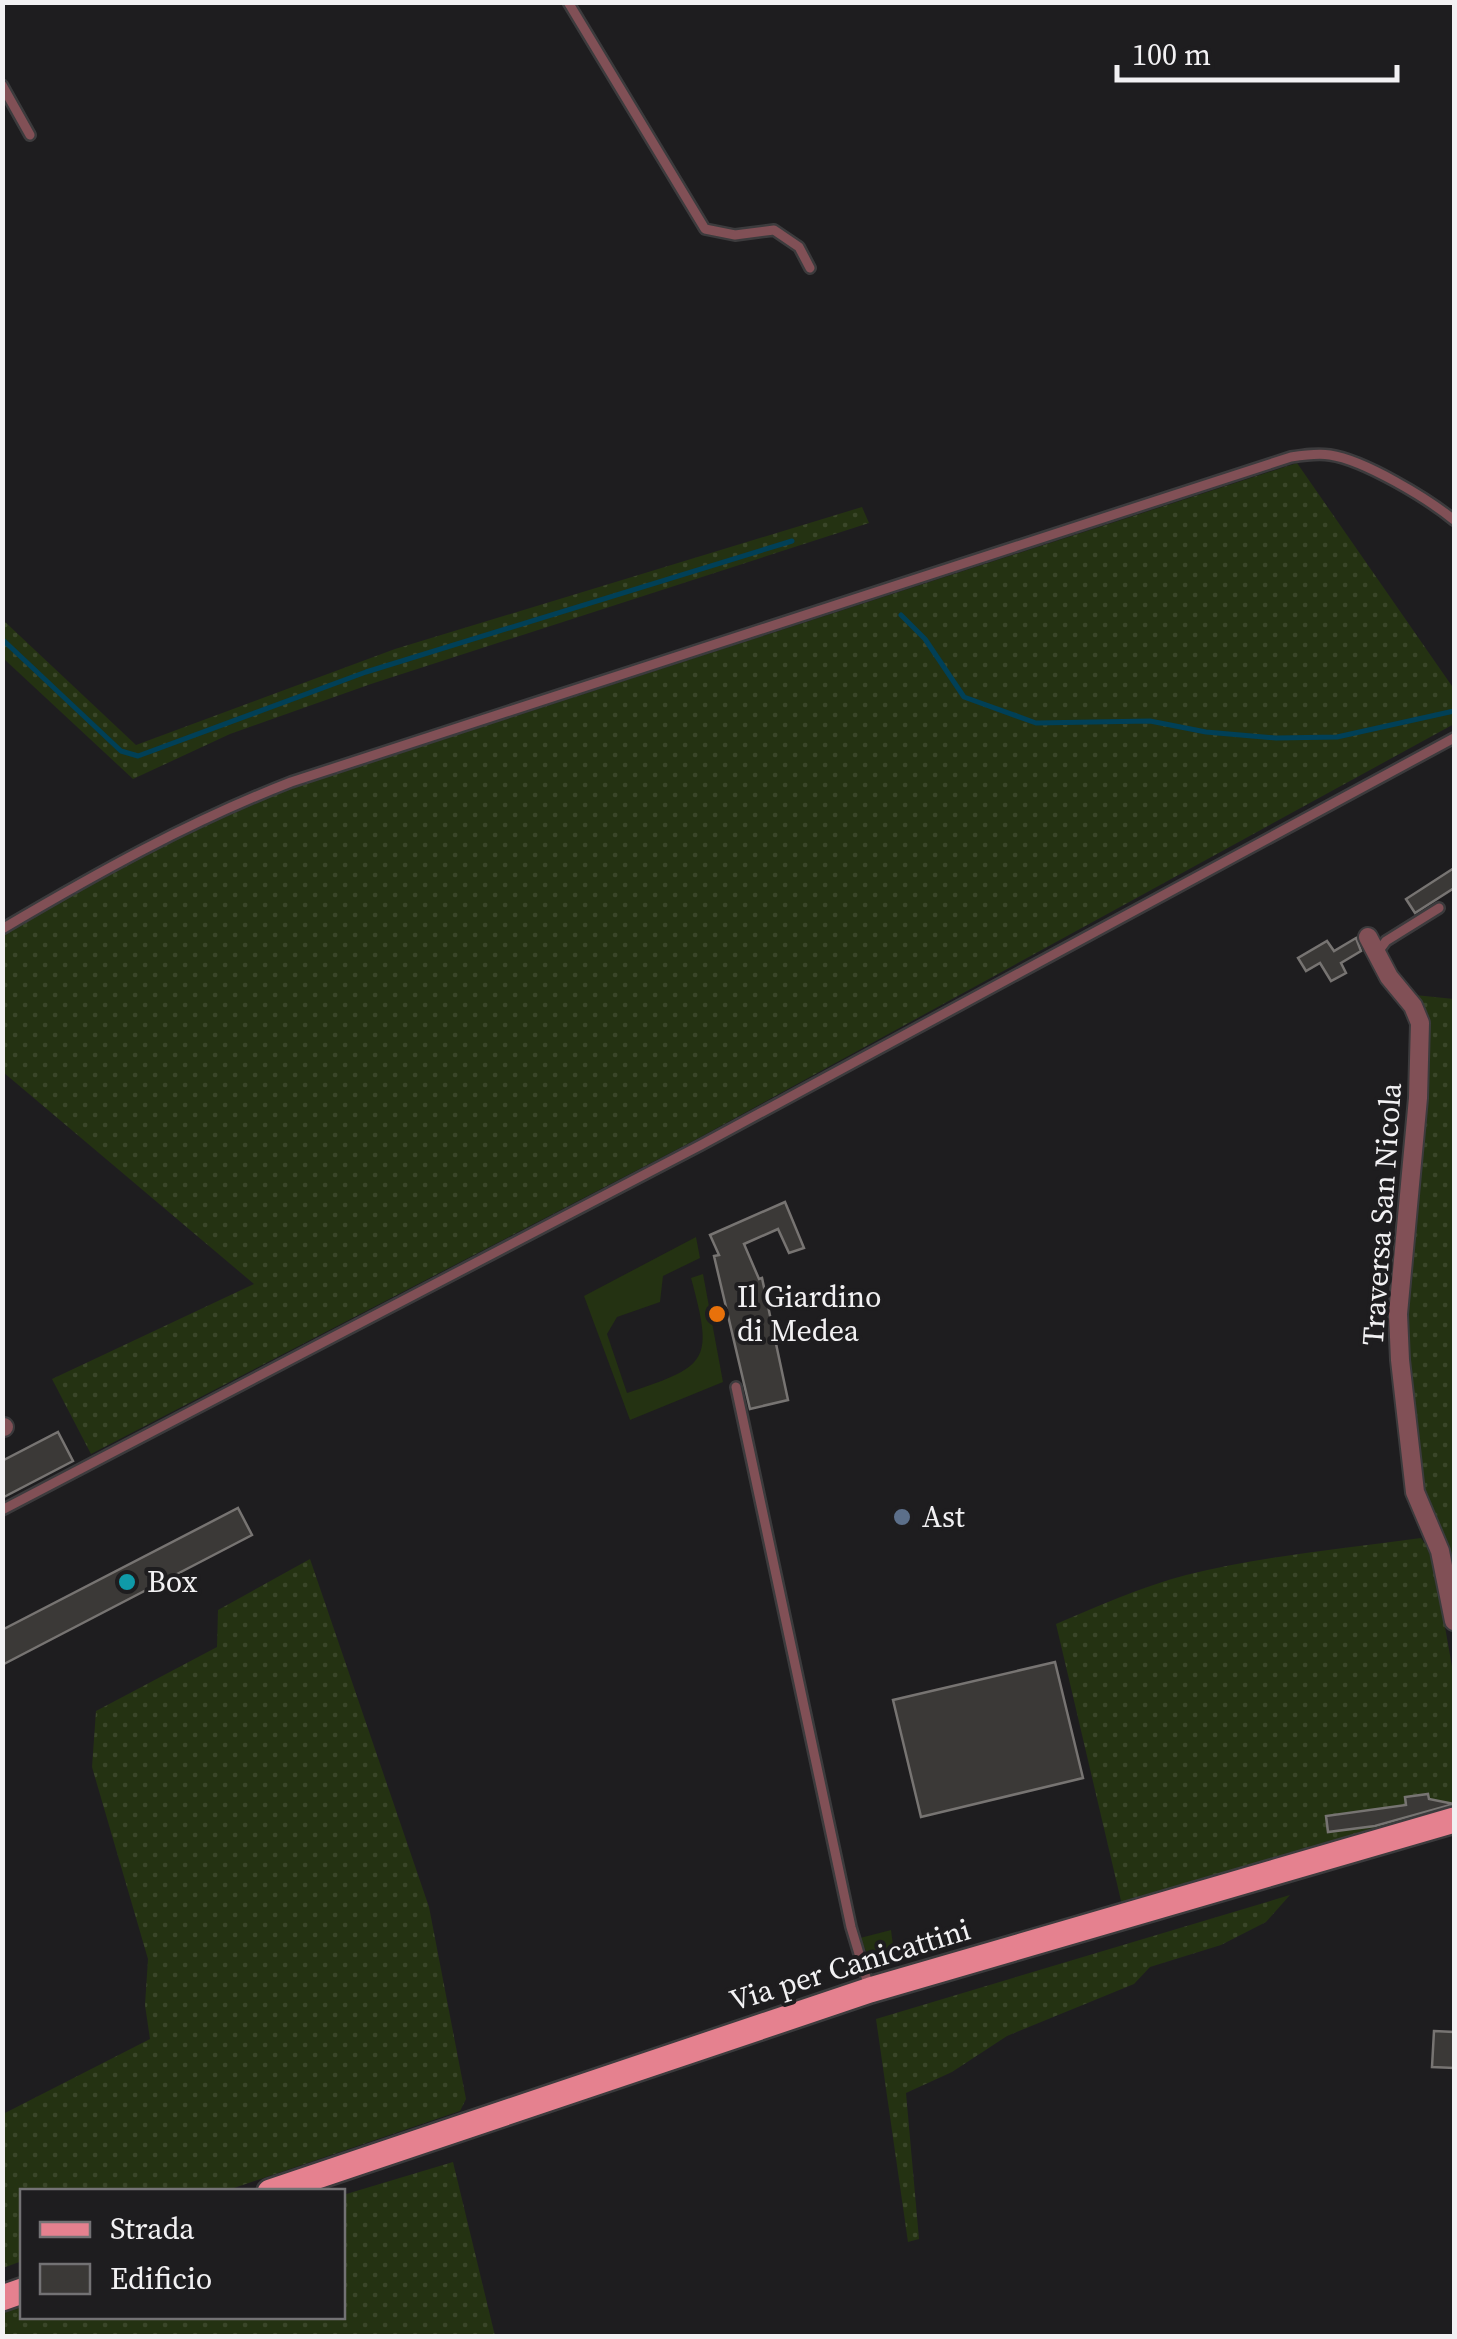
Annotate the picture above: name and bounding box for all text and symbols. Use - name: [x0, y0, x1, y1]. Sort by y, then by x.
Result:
- scale bar: [1117, 20, 1397, 82]
- text: 100 m: [1132, 34, 1211, 75]
- street label: Traversa San Nicola: [1352, 1081, 1411, 1347]
- place label: Il Giardino di Medea: [737, 1276, 882, 1351]
- marker: Il Giardino di Medea: [706, 1303, 728, 1325]
- place label: Ast: [922, 1496, 965, 1537]
- marker: Ast: [891, 1506, 913, 1528]
- place label: Box: [147, 1561, 198, 1602]
- marker: Box: [116, 1571, 138, 1593]
- street label: Via per Canicattini: [724, 1908, 975, 2021]
- legend: [20, 2189, 345, 2319]
- text: Strada: [110, 2208, 195, 2249]
- text: Edificio: [110, 2258, 212, 2299]

